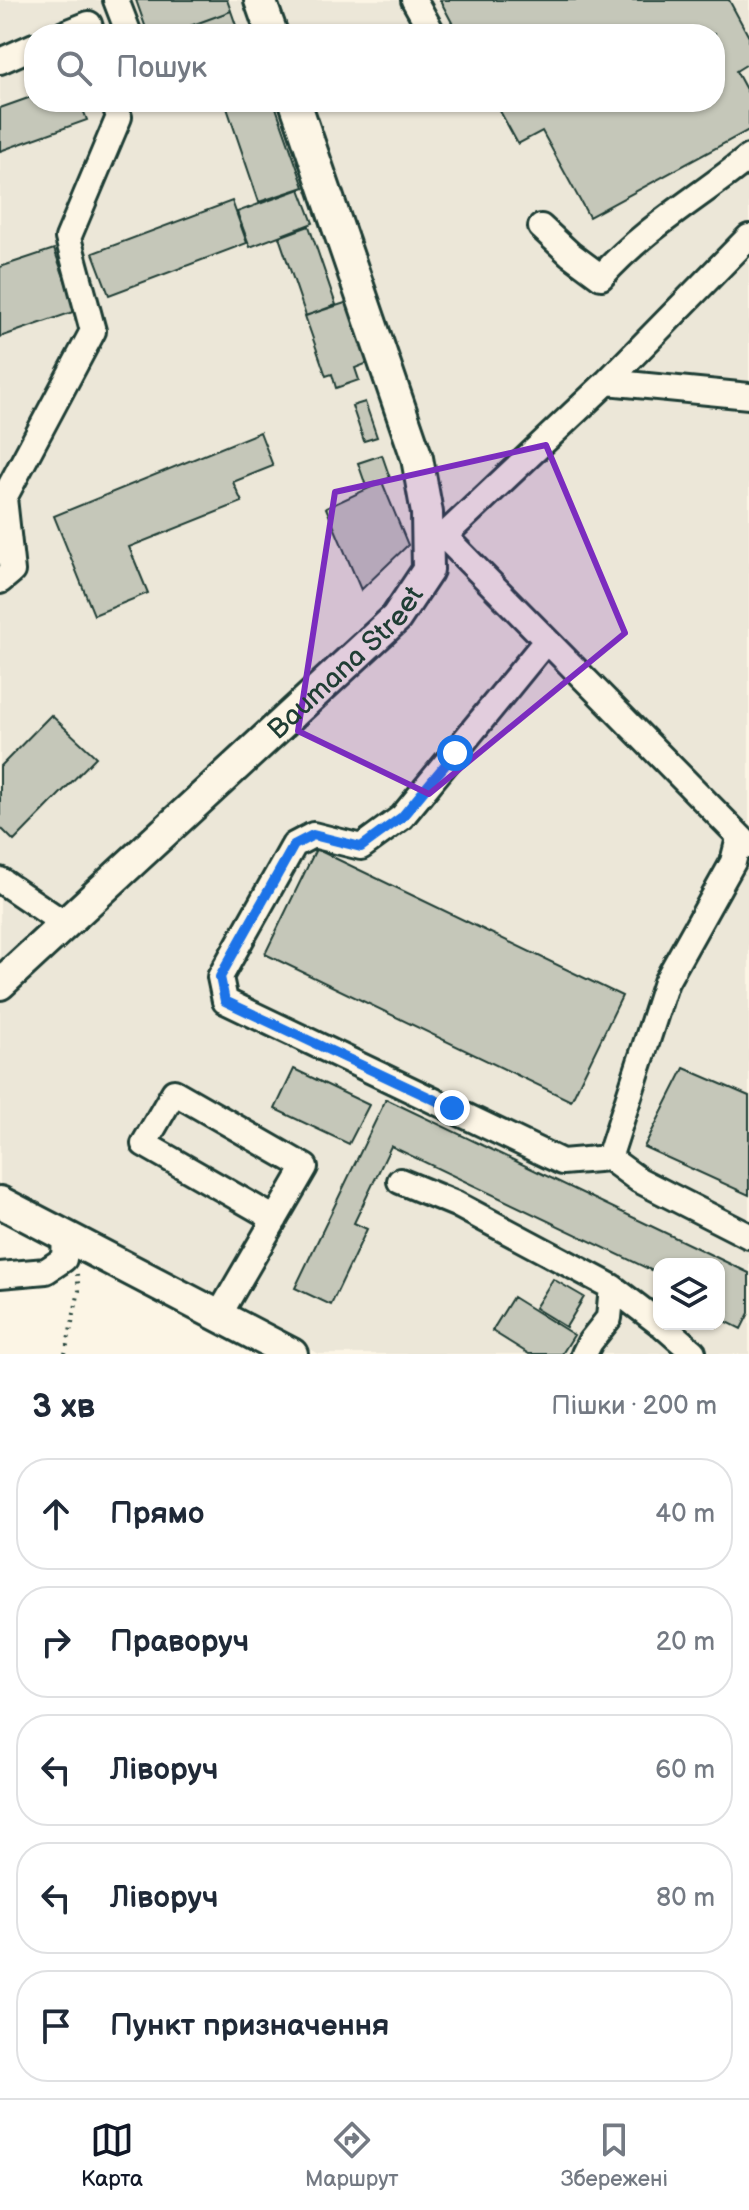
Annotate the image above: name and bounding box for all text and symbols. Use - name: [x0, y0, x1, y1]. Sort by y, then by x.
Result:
- search box: [24, 24, 725, 112]
- icon: search: [52, 46, 96, 90]
- text: Пошук: [116, 50, 207, 86]
- street label: Baumana Street: [261, 580, 431, 747]
- route start: [437, 735, 473, 771]
- route end: [434, 1090, 470, 1126]
- map controls: [653, 1258, 725, 1330]
- button: layers: [653, 1258, 725, 1330]
- text: 3 хв: [32, 1386, 95, 1427]
- text: Пішки · 200 m: [551, 1391, 717, 1422]
- icon: ahead: [34, 1492, 78, 1536]
- text: Прямо: [110, 1496, 204, 1532]
- text: 40 m: [655, 1499, 715, 1530]
- icon: right: [34, 1620, 78, 1664]
- text: Праворуч: [110, 1624, 249, 1660]
- text: 20 m: [656, 1627, 715, 1658]
- icon: left: [34, 1748, 78, 1792]
- text: Ліворуч: [110, 1752, 218, 1788]
- text: 60 m: [655, 1755, 715, 1786]
- icon: left: [34, 1876, 78, 1920]
- text: Ліворуч: [110, 1880, 218, 1916]
- text: 80 m: [656, 1883, 715, 1914]
- icon: arrive: [34, 2004, 78, 2048]
- text: Пункт призначення: [110, 2008, 389, 2044]
- tab: Карта: [81, 2118, 143, 2193]
- tab: Маршрут: [305, 2118, 399, 2193]
- tab: Збережені: [561, 2118, 668, 2193]

